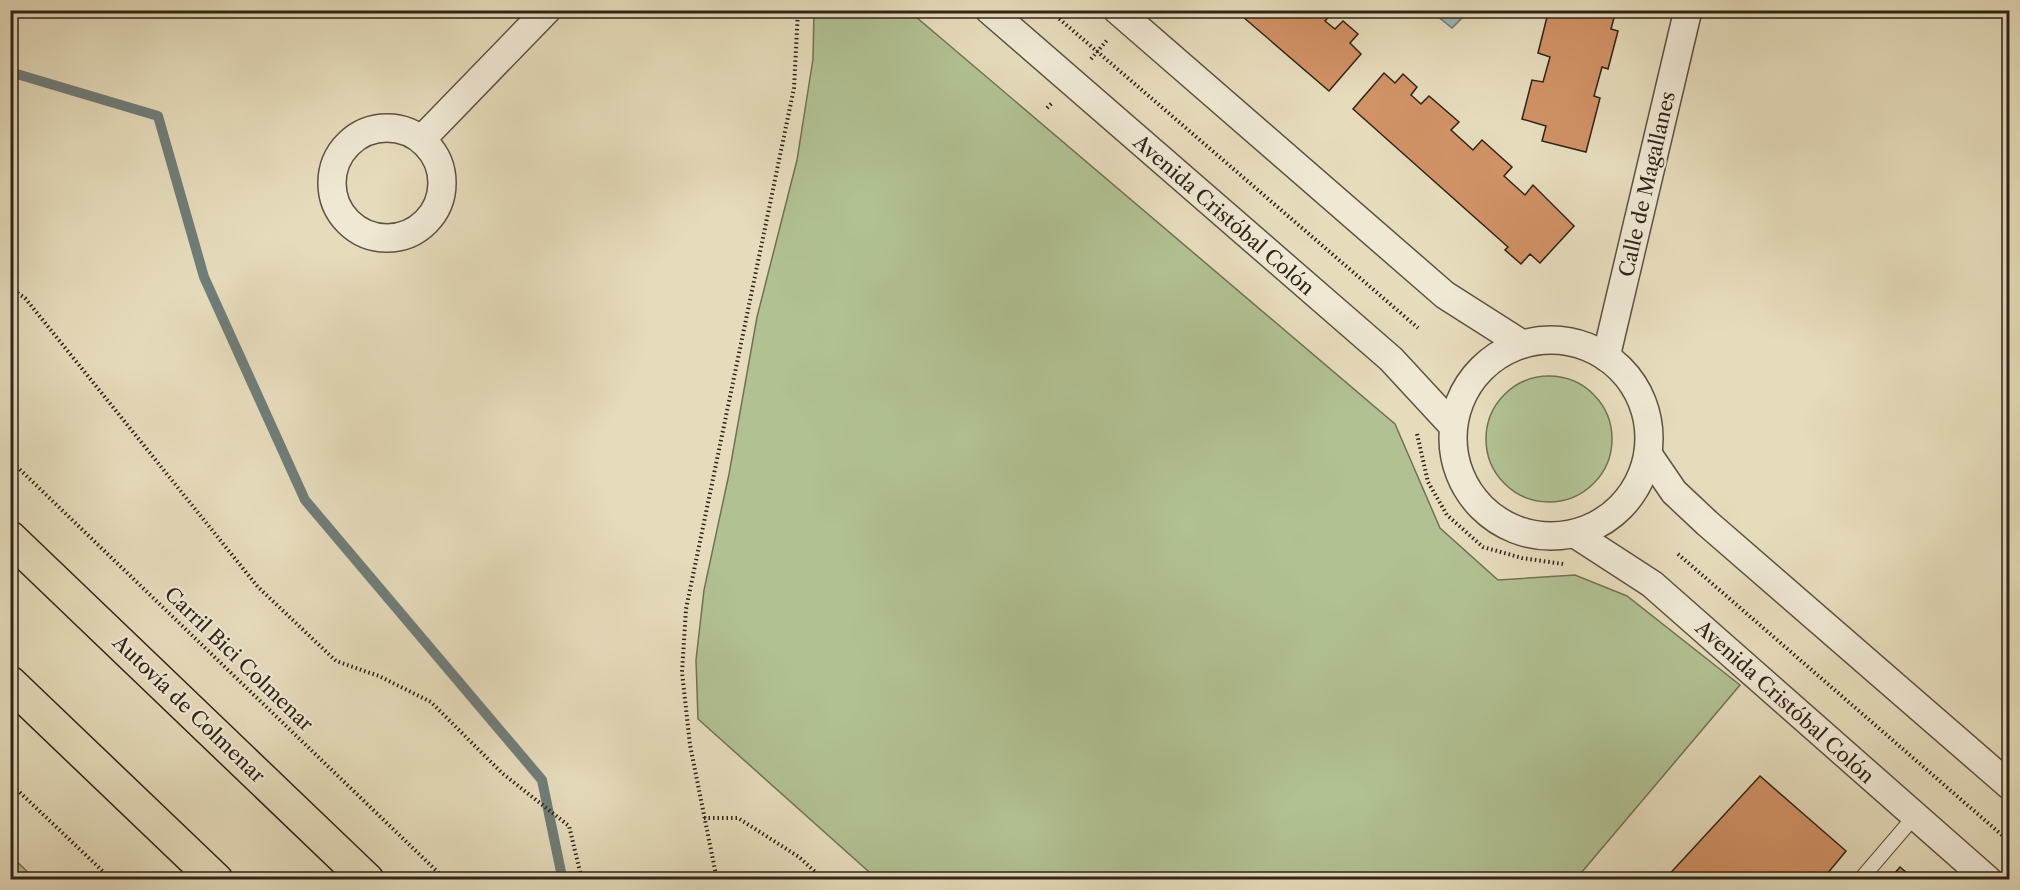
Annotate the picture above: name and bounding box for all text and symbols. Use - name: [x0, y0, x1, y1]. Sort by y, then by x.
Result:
- street label: Calle de Magallanes: [1614, 89, 1680, 279]
- street label: Avenida Cristóbal Colón: [1128, 129, 1320, 300]
- street label: Carril Bici Colmenar: [160, 582, 319, 736]
- street label: Avenida Cristóbal Colón: [1690, 615, 1879, 789]
- street label: Autovía de Colmenar: [107, 630, 270, 788]

